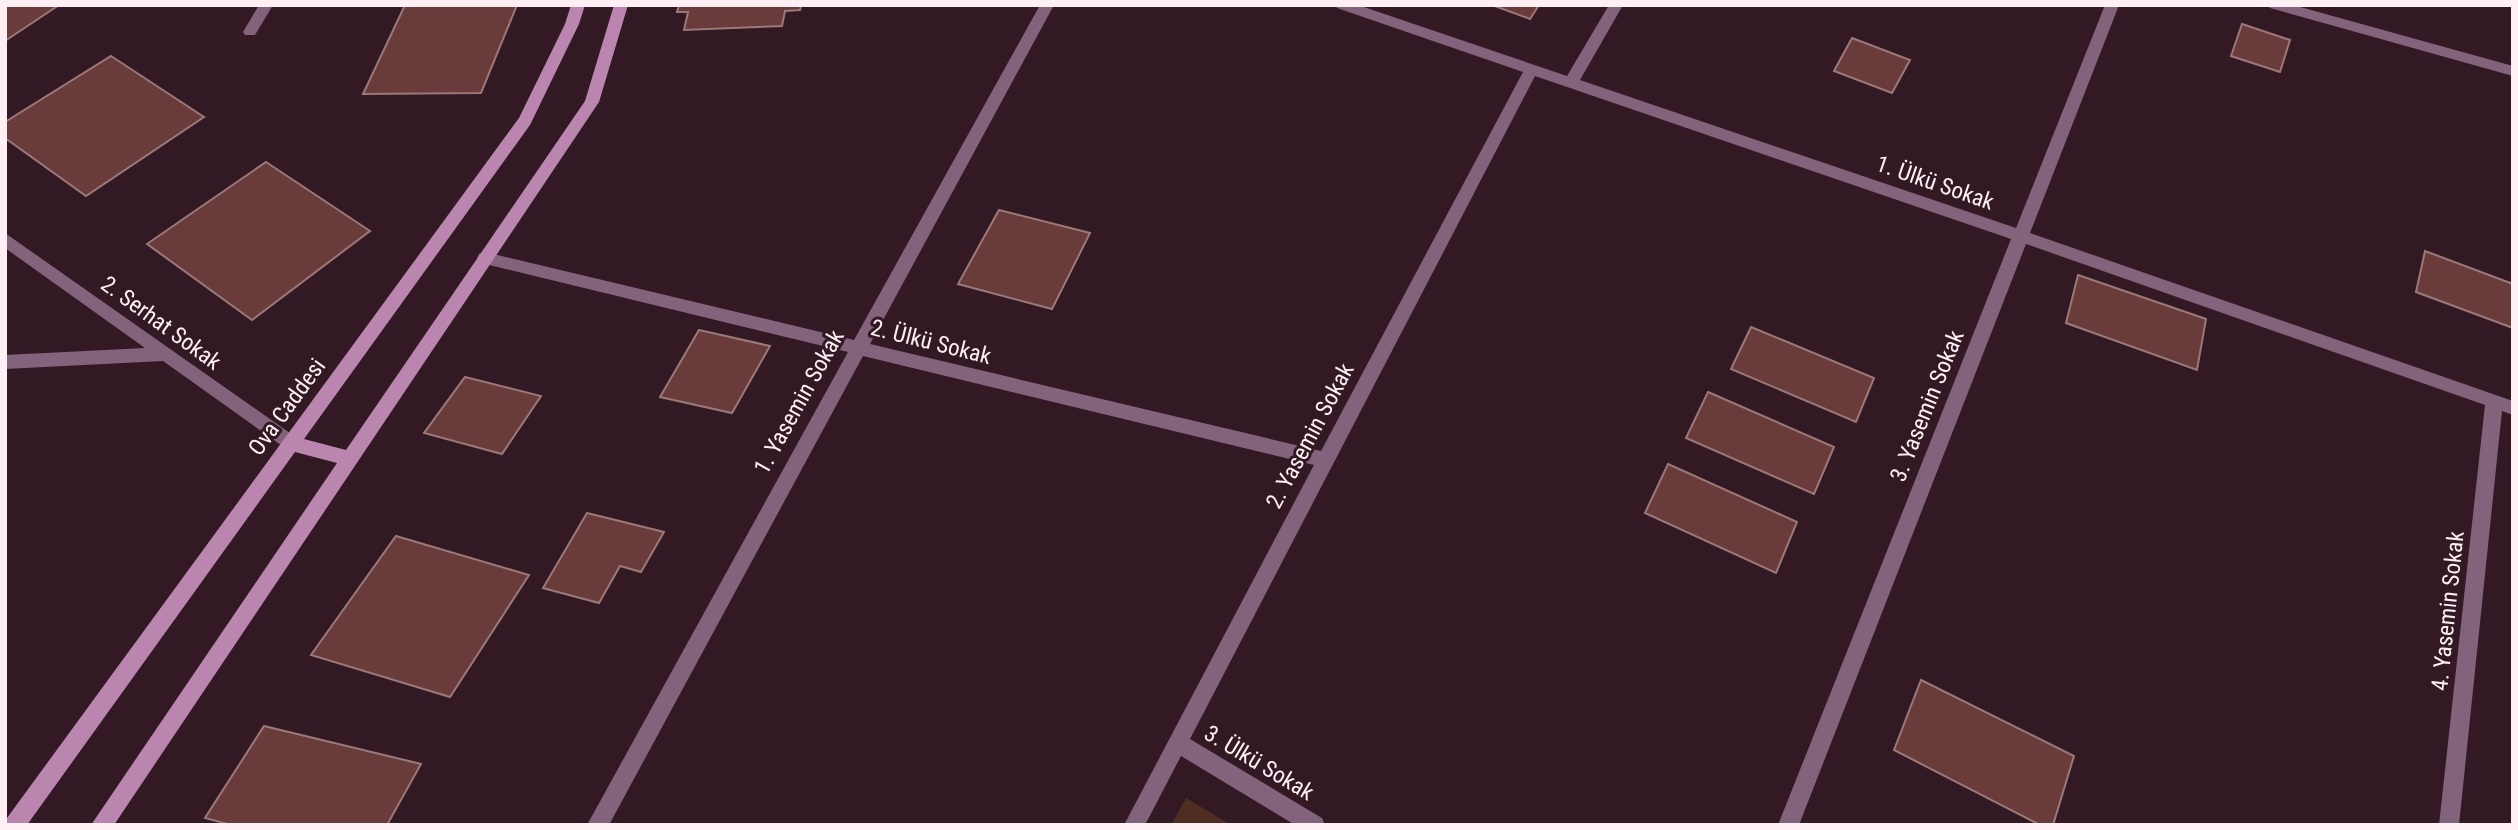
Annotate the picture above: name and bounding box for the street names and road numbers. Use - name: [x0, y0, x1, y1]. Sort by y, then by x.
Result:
- street label: 1. Ülkü Sokak: [1873, 149, 1998, 216]
- street label: 2. Serhat Sokak: [96, 270, 227, 376]
- street label: 2. Ülkü Sokak: [868, 313, 995, 370]
- street label: 1. Yasemin Sokak: [748, 325, 850, 479]
- street label: 3. Yasemin Sokak: [1884, 326, 1970, 485]
- street label: Ova Caddesi: [243, 353, 331, 461]
- street label: 2. Yasemin Sokak: [1260, 358, 1360, 513]
- street label: 4. Yasemin Sokak: [2426, 529, 2470, 692]
- street label: 3. Ülkü Sokak: [1199, 719, 1320, 807]

